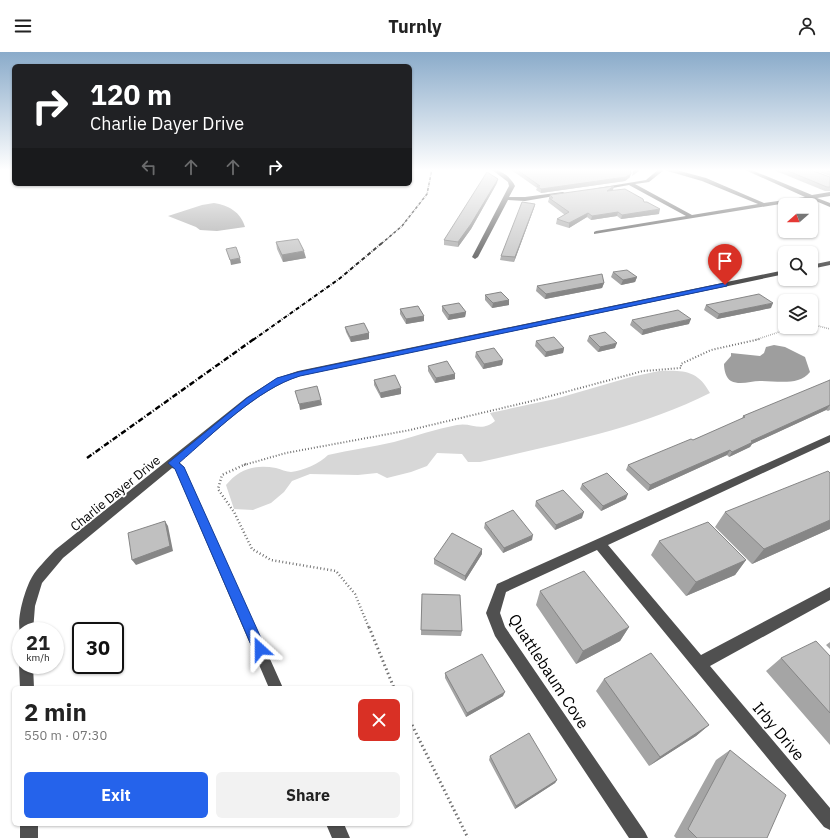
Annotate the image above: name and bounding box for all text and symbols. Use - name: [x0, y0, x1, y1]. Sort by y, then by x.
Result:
- icon: menu: [12, 15, 34, 37]
- text: Turnly: [388, 15, 442, 38]
- icon: person: [796, 15, 818, 37]
- text: 120 m: [90, 76, 172, 113]
- icon: right: [24, 80, 76, 132]
- text: Charlie Dayer Drive: [90, 112, 244, 135]
- icon: left: [138, 156, 160, 178]
- icon: ahead: [180, 156, 202, 178]
- icon: ahead: [222, 156, 244, 178]
- icon: right: [264, 156, 286, 178]
- north arrow: [778, 198, 818, 238]
- map controls: [778, 198, 818, 334]
- pin: [708, 244, 742, 285]
- button: search: [778, 246, 818, 286]
- icon: arrive: [714, 250, 736, 272]
- button: layers: [778, 294, 818, 334]
- street label: Charlie Dayer Drive: [67, 452, 164, 535]
- street label: Quattlebaum Cove: [504, 610, 594, 732]
- speed limit sign: 30: [72, 622, 124, 674]
- position arrow: [239, 628, 281, 670]
- text: 21: [26, 629, 50, 656]
- text: km/h: [26, 651, 50, 664]
- text: 2 min: [24, 696, 87, 728]
- street label: Irby Drive: [749, 698, 809, 765]
- button: close: [358, 699, 400, 741]
- text: 550 m · 07:30: [24, 727, 107, 744]
- button: Exit: [24, 772, 208, 818]
- button: Share: [216, 772, 400, 818]

